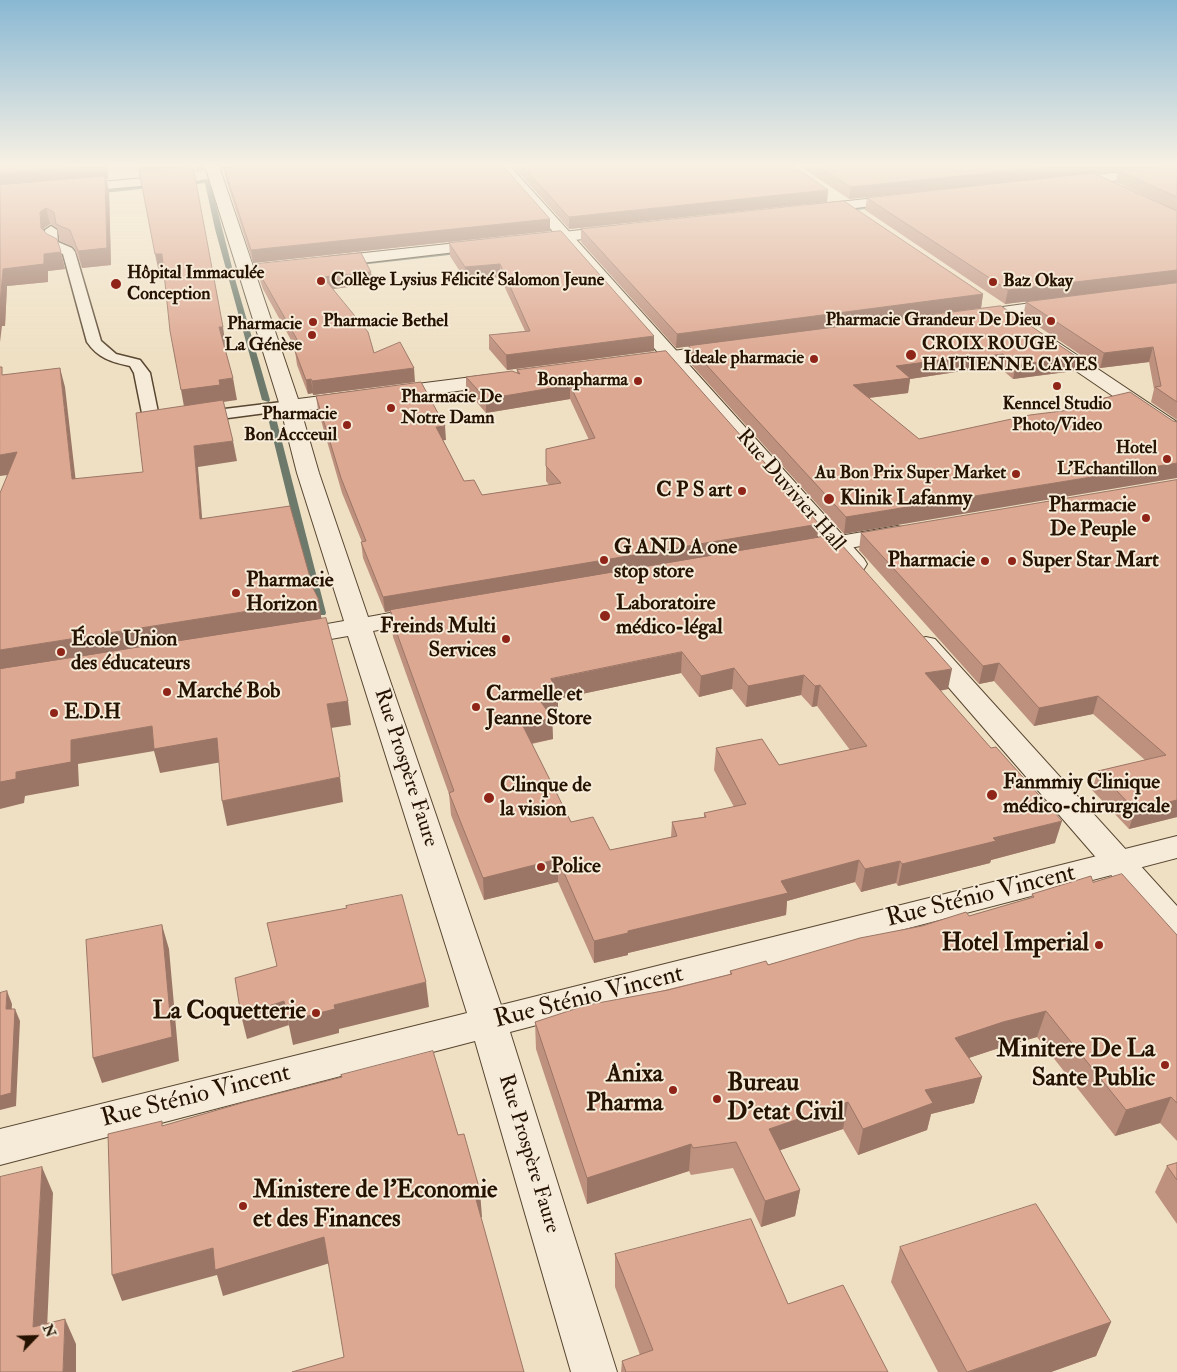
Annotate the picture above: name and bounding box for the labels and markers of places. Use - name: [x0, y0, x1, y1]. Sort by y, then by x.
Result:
- place label: Hôpital Immaculée Conception: [127, 263, 264, 306]
- place label: Collège Lysius Félicité Salomon Jeune: [331, 270, 604, 292]
- place label: Baz Okay: [1003, 271, 1073, 293]
- marker: Collège Lysius Félicité Salomon Jeune: [315, 275, 327, 287]
- marker: Baz Okay: [987, 276, 999, 288]
- marker: Hôpital Immaculée Conception: [109, 277, 123, 291]
- place label: Pharmacie Grandeur De Dieu: [825, 310, 1041, 332]
- place label: Pharmacie Bethel: [323, 311, 448, 333]
- place label: Pharmacie La Génèse: [225, 314, 302, 356]
- marker: Pharmacie Grandeur De Dieu: [1045, 315, 1057, 327]
- marker: Pharmacie Bethel: [307, 316, 319, 328]
- marker: Pharmacie La Génèse: [306, 329, 318, 341]
- place label: CROIX ROUGE HAITIENNE CAYES: [922, 334, 1098, 376]
- place label: Ideale pharmacie: [684, 348, 804, 370]
- marker: CROIX ROUGE HAITIENNE CAYES: [904, 348, 918, 362]
- marker: Ideale pharmacie: [808, 353, 820, 365]
- place label: Bonapharma: [537, 370, 628, 392]
- marker: Bonapharma: [632, 375, 644, 387]
- marker: Kenncel Studio Photo/Video: [1051, 380, 1063, 392]
- place label: Pharmacie De Notre Damn: [401, 387, 502, 429]
- place label: Kenncel Studio Photo/Video: [1003, 394, 1111, 436]
- marker: Pharmacie De Notre Damn: [385, 402, 397, 414]
- place label: Pharmacie Bon Accceuil: [244, 404, 337, 446]
- marker: Pharmacie Bon Accceuil: [341, 419, 353, 431]
- place label: Hotel L'Echantillon: [1057, 438, 1157, 480]
- marker: Hotel L'Echantillon: [1161, 453, 1173, 465]
- place label: Au Bon Prix Super Market: [815, 463, 1006, 485]
- marker: Au Bon Prix Super Market: [1010, 468, 1022, 480]
- place label: C P S art: [656, 478, 732, 504]
- marker: C P S art: [736, 485, 748, 497]
- place label: Klinik Lafanmy: [840, 486, 972, 512]
- marker: Klinik Lafanmy: [822, 492, 836, 506]
- place label: Pharmacie De Peuple: [1049, 493, 1136, 543]
- marker: Pharmacie De Peuple: [1140, 512, 1152, 524]
- place label: G AND A one stop store: [614, 535, 737, 585]
- place label: Pharmacie: [888, 548, 975, 574]
- place label: Super Star Mart: [1022, 548, 1159, 574]
- marker: G AND A one stop store: [598, 554, 610, 566]
- marker: Pharmacie: [979, 555, 991, 567]
- marker: Super Star Mart: [1006, 555, 1018, 567]
- place label: Pharmacie Horizon: [246, 568, 333, 618]
- marker: Pharmacie Horizon: [230, 587, 242, 599]
- place label: Laboratoire médico-légal: [616, 591, 723, 641]
- marker: Laboratoire médico-légal: [598, 609, 612, 623]
- place label: Freinds Multi Services: [380, 614, 496, 664]
- place label: École Union des éducateurs: [71, 627, 190, 677]
- marker: Freinds Multi Services: [500, 633, 512, 645]
- marker: École Union des éducateurs: [55, 646, 67, 658]
- place label: Marché Bob: [177, 679, 280, 705]
- place label: Carmelle et Jeanne Store: [486, 682, 591, 732]
- marker: Marché Bob: [161, 686, 173, 698]
- place label: E.D.H: [64, 700, 121, 726]
- marker: Carmelle et Jeanne Store: [470, 701, 482, 713]
- marker: E.D.H: [48, 707, 60, 719]
- place label: Fanmmiy Clinique médico-chirurgicale: [1003, 770, 1170, 820]
- place label: Clinque de la vision: [500, 773, 591, 823]
- marker: Fanmmiy Clinique médico-chirurgicale: [985, 788, 999, 802]
- marker: Clinque de la vision: [482, 791, 496, 805]
- place label: Police: [551, 854, 601, 880]
- marker: Police: [535, 861, 547, 873]
- place label: Hotel Imperial: [941, 930, 1089, 960]
- marker: Hotel Imperial: [1093, 939, 1105, 951]
- place label: La Coquetterie: [153, 998, 306, 1028]
- marker: La Coquetterie: [310, 1007, 322, 1019]
- place label: Minitere De La Sante Public: [997, 1036, 1155, 1095]
- marker: Minitere De La Sante Public: [1159, 1059, 1171, 1071]
- place label: Anixa Pharma: [586, 1061, 663, 1120]
- place label: Bureau D'etat Civil: [727, 1070, 844, 1129]
- marker: Anixa Pharma: [667, 1084, 679, 1096]
- marker: Bureau D'etat Civil: [711, 1093, 723, 1105]
- place label: Ministere de l'Economie et des Finances: [253, 1177, 497, 1236]
- marker: Ministere de l'Economie et des Finances: [237, 1200, 249, 1212]

